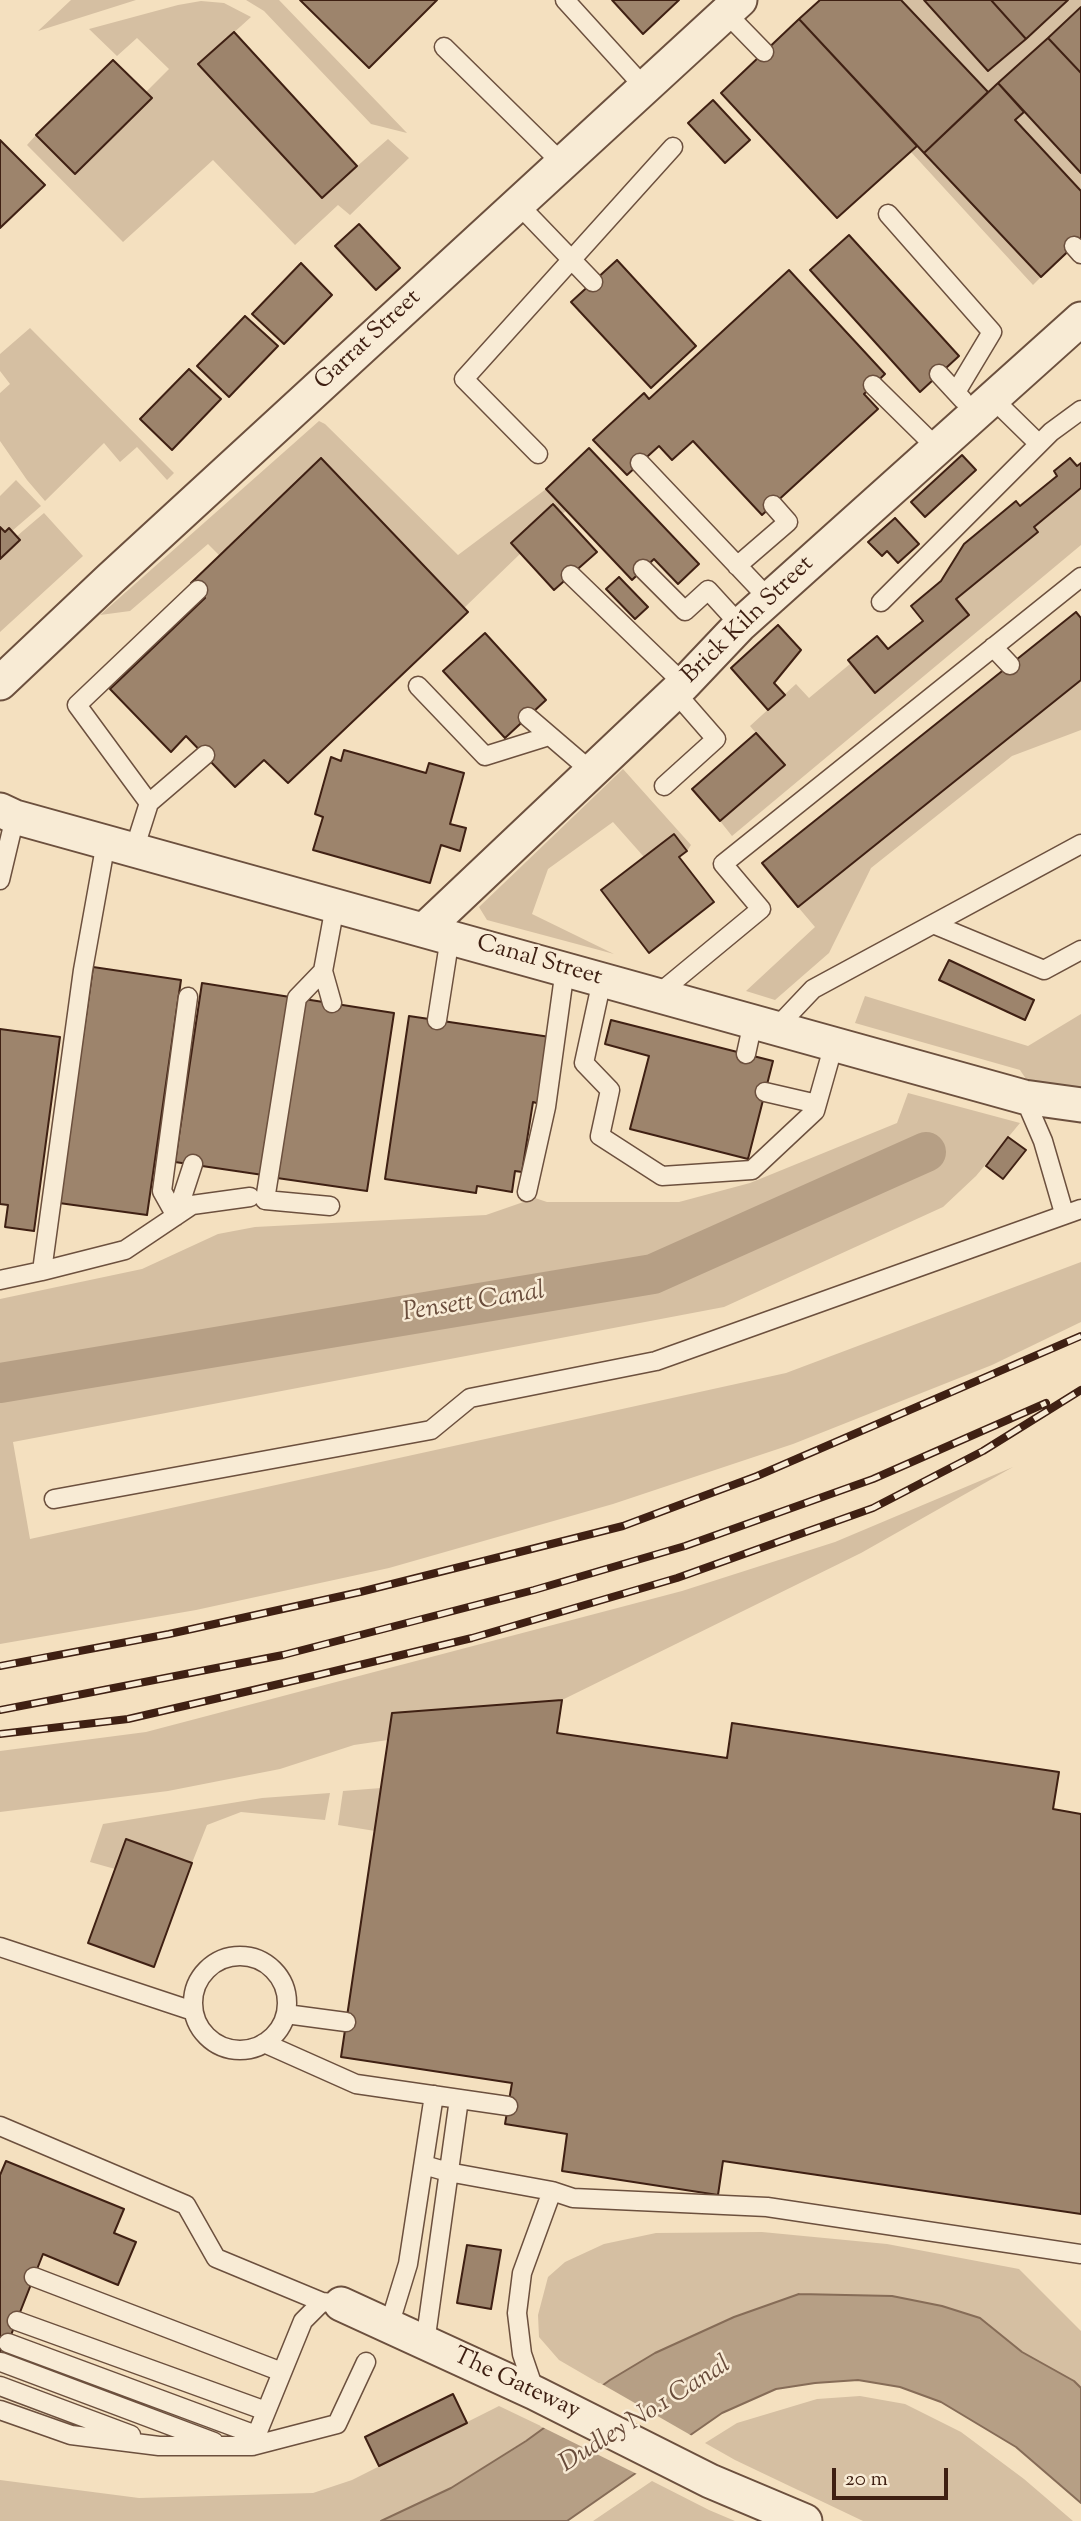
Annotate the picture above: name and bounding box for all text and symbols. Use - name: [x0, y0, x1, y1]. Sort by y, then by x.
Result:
- street label: Garrat Street: [310, 285, 428, 397]
- street label: Brick Kiln Street: [677, 551, 821, 691]
- street label: Canal Street: [473, 930, 605, 994]
- water label: Pensett Canal: [401, 1277, 547, 1331]
- street label: The Gateway: [448, 2343, 584, 2427]
- water label: Dudley No.1 Canal: [555, 2351, 737, 2481]
- scale bar: [836, 2454, 951, 2498]
- text: 20 m: [845, 2465, 888, 2495]

